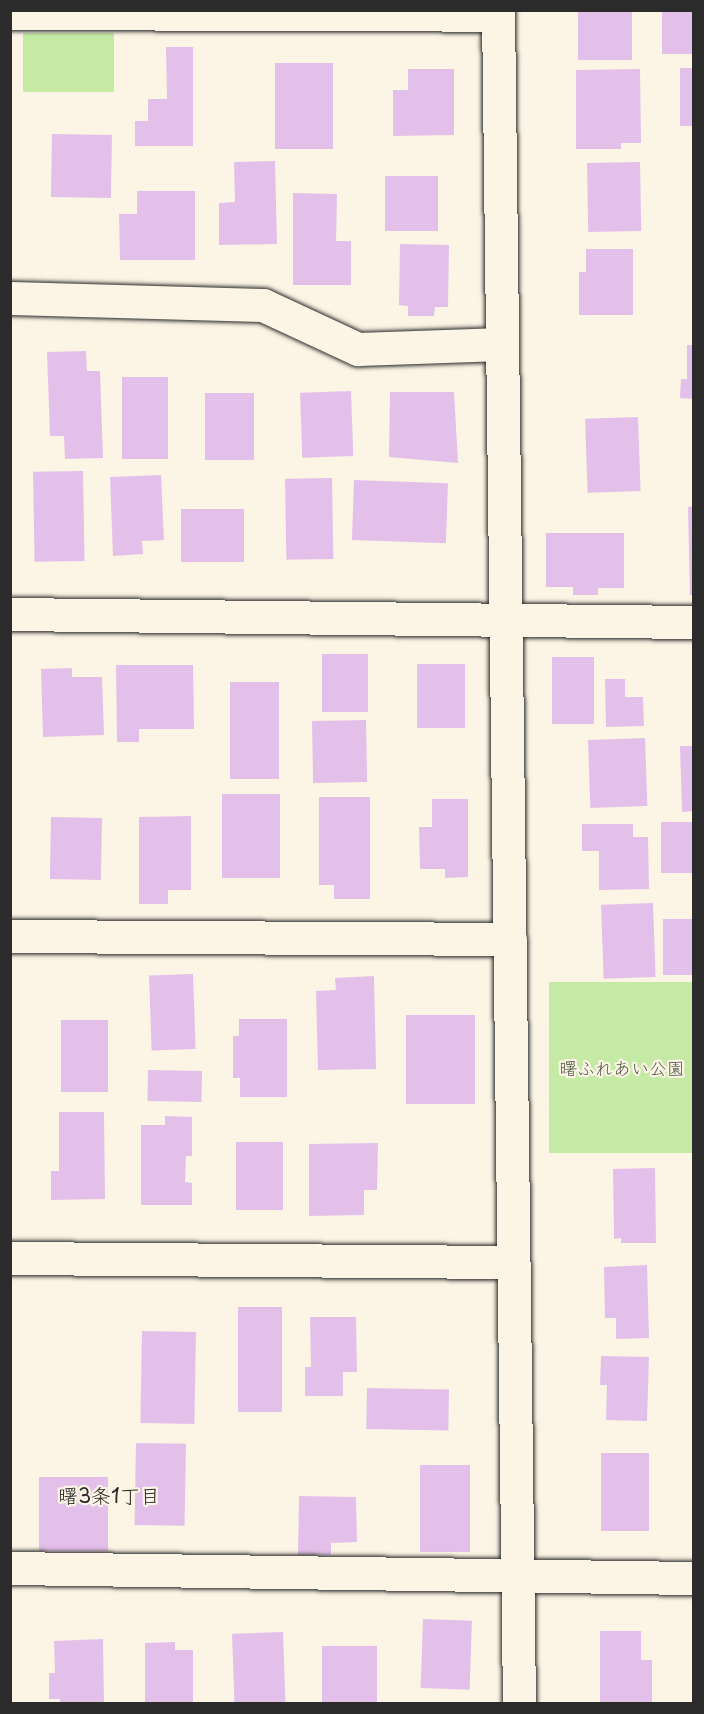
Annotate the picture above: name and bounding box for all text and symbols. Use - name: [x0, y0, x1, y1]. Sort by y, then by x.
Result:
- park label: 曙ふれあい公園: [559, 1057, 685, 1079]
- district label: 曙3条1丁目: [58, 1483, 160, 1507]

